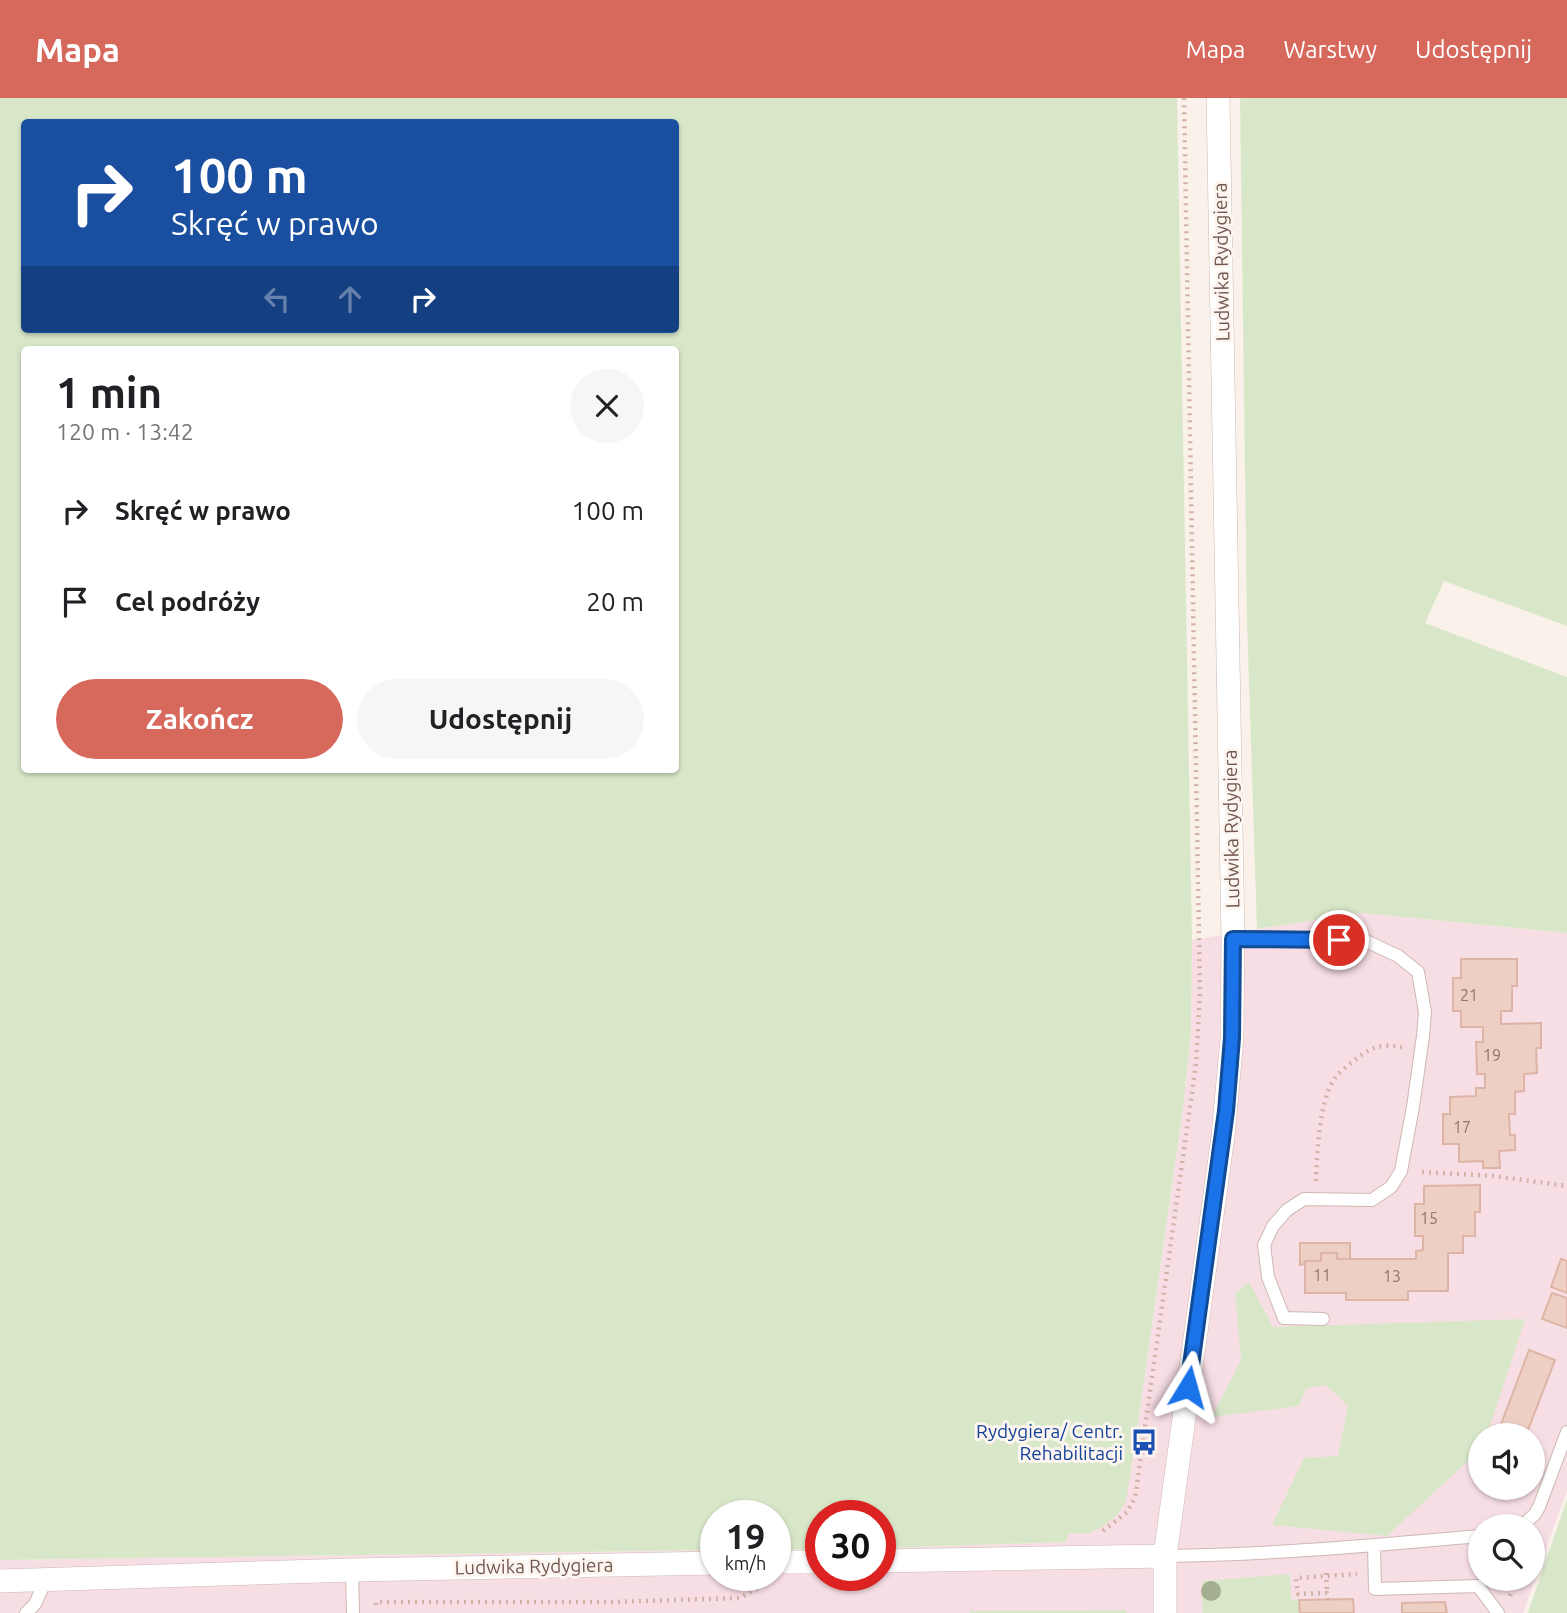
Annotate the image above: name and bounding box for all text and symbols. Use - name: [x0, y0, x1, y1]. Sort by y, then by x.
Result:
- text: Mapa: [35, 31, 120, 68]
- text: Mapa: [1186, 36, 1245, 63]
- text: Warstwy: [1283, 36, 1377, 63]
- text: Udostępnij: [1415, 36, 1532, 63]
- icon: right: [56, 147, 147, 238]
- text: 100 m: [171, 147, 308, 202]
- street label: Ludwika Rydygiera: [1209, 182, 1233, 342]
- text: Skręć w prawo: [171, 205, 379, 241]
- icon: left: [258, 280, 296, 318]
- icon: ahead: [331, 280, 369, 318]
- icon: right: [404, 280, 442, 318]
- text: 1 min: [56, 369, 162, 416]
- button: close: [570, 369, 644, 443]
- text: 120 m · 13:42: [56, 419, 194, 444]
- icon: right: [56, 492, 94, 530]
- text: Skręć w prawo: [115, 496, 291, 525]
- text: 100 m: [572, 496, 644, 525]
- icon: arrive: [56, 583, 94, 621]
- text: Cel podróży: [115, 587, 260, 616]
- text: 20 m: [586, 587, 644, 616]
- button: Zakończ: [56, 679, 343, 759]
- button: Udostępnij: [357, 679, 644, 759]
- street label: Ludwika Rydygiera: [1219, 749, 1243, 909]
- pin: [1309, 910, 1369, 970]
- icon: arrive: [1320, 921, 1358, 959]
- house number: 21: [1460, 986, 1478, 1004]
- house number: 19: [1483, 1046, 1501, 1064]
- house number: 17: [1453, 1118, 1471, 1136]
- house number: 15: [1420, 1209, 1438, 1227]
- house number: 11: [1313, 1266, 1331, 1284]
- house number: 13: [1383, 1267, 1401, 1285]
- position arrow: [1151, 1350, 1225, 1424]
- place label: Rydygiera/ Centr. Rehabilitacji: [976, 1420, 1123, 1464]
- map controls: [1468, 1423, 1545, 1591]
- button: sound: [1468, 1423, 1545, 1500]
- bus stop icon: Rydygiera/ Centr. Rehabilitacji: [1129, 1427, 1159, 1457]
- speed limit sign: 30: [805, 1500, 896, 1591]
- button: search: [1468, 1514, 1545, 1591]
- text: 19: [726, 1516, 765, 1556]
- text: km/h: [725, 1553, 766, 1573]
- street label: Ludwika Rydygiera: [454, 1554, 614, 1578]

